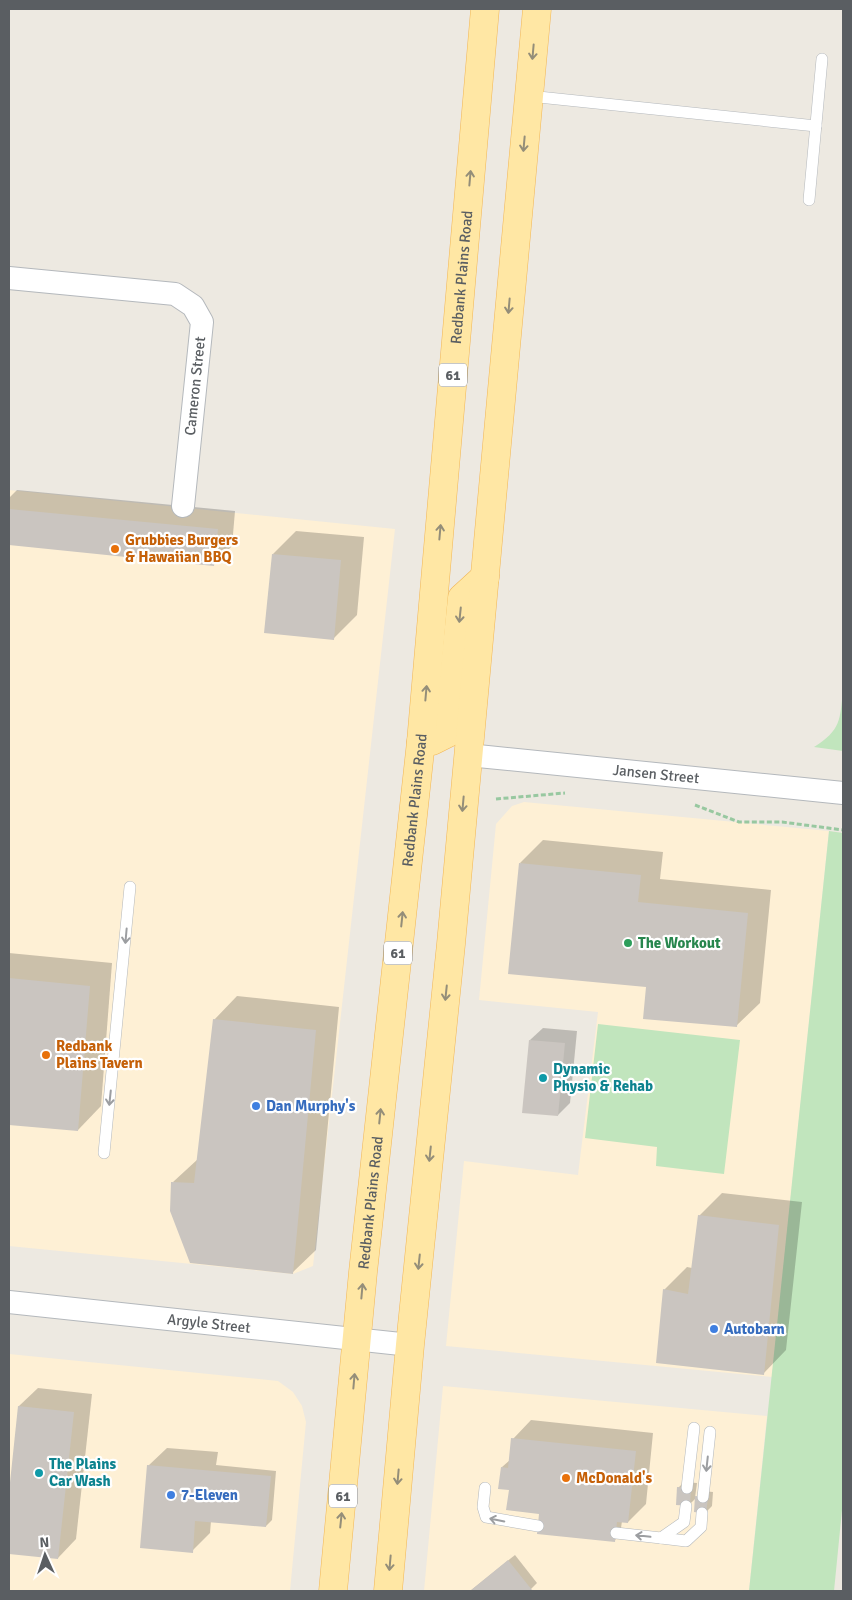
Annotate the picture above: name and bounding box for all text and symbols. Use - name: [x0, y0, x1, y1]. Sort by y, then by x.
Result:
- one-way arrow: [528, 44, 538, 60]
- one-way arrow: [519, 136, 529, 152]
- one-way arrow: [465, 170, 475, 186]
- street label: Redbank Plains Road: [447, 210, 476, 345]
- one-way arrow: [504, 298, 514, 314]
- street label: Cameron Street: [181, 336, 209, 436]
- road number: 61: [439, 364, 467, 386]
- one-way arrow: [435, 524, 444, 540]
- place label: Grubbies Burgers & Hawaiian BBQ: [125, 531, 239, 566]
- marker: Grubbies Burgers & Hawaiian BBQ: [109, 543, 121, 555]
- one-way arrow: [456, 607, 465, 623]
- one-way arrow: [421, 686, 430, 702]
- street label: Redbank Plains Road: [398, 733, 431, 868]
- street label: Jansen Street: [612, 761, 700, 787]
- one-way arrow: [459, 796, 468, 812]
- one-way arrow: [397, 912, 407, 928]
- one-way arrow: [121, 928, 131, 944]
- place label: The Workout: [638, 934, 721, 952]
- marker: The Workout: [622, 937, 634, 949]
- road number: 61: [384, 941, 412, 964]
- one-way arrow: [441, 984, 451, 1000]
- place label: Redbank Plains Tavern: [56, 1037, 143, 1072]
- marker: Redbank Plains Tavern: [40, 1049, 52, 1061]
- place label: Dynamic Physio & Rehab: [553, 1060, 653, 1095]
- marker: Dynamic Physio & Rehab: [537, 1072, 549, 1084]
- one-way arrow: [105, 1089, 115, 1105]
- place label: Dan Murphy's: [266, 1097, 356, 1115]
- marker: Dan Murphy's: [250, 1100, 262, 1112]
- one-way arrow: [375, 1108, 385, 1124]
- street label: Redbank Plains Road: [354, 1135, 387, 1270]
- one-way arrow: [425, 1146, 435, 1162]
- one-way arrow: [414, 1254, 424, 1270]
- one-way arrow: [357, 1283, 366, 1299]
- street label: Argyle Street: [166, 1310, 251, 1337]
- place label: Autobarn: [724, 1320, 785, 1338]
- marker: Autobarn: [708, 1323, 720, 1335]
- one-way arrow: [349, 1374, 358, 1390]
- place label: The Plains Car Wash: [49, 1455, 117, 1490]
- one-way arrow: [702, 1456, 712, 1472]
- marker: The Plains Car Wash: [33, 1467, 45, 1479]
- one-way arrow: [393, 1469, 403, 1485]
- place label: McDonald's: [576, 1469, 653, 1487]
- marker: McDonald's: [560, 1472, 572, 1484]
- road number: 61: [329, 1484, 357, 1508]
- place label: 7-Eleven: [181, 1486, 238, 1504]
- marker: 7-Eleven: [165, 1489, 177, 1501]
- one-way arrow: [336, 1513, 345, 1529]
- one-way arrow: [489, 1515, 505, 1525]
- north arrow: [20, 1530, 70, 1580]
- one-way arrow: [636, 1531, 652, 1541]
- text: N: [39, 1534, 50, 1551]
- one-way arrow: [386, 1555, 395, 1571]

